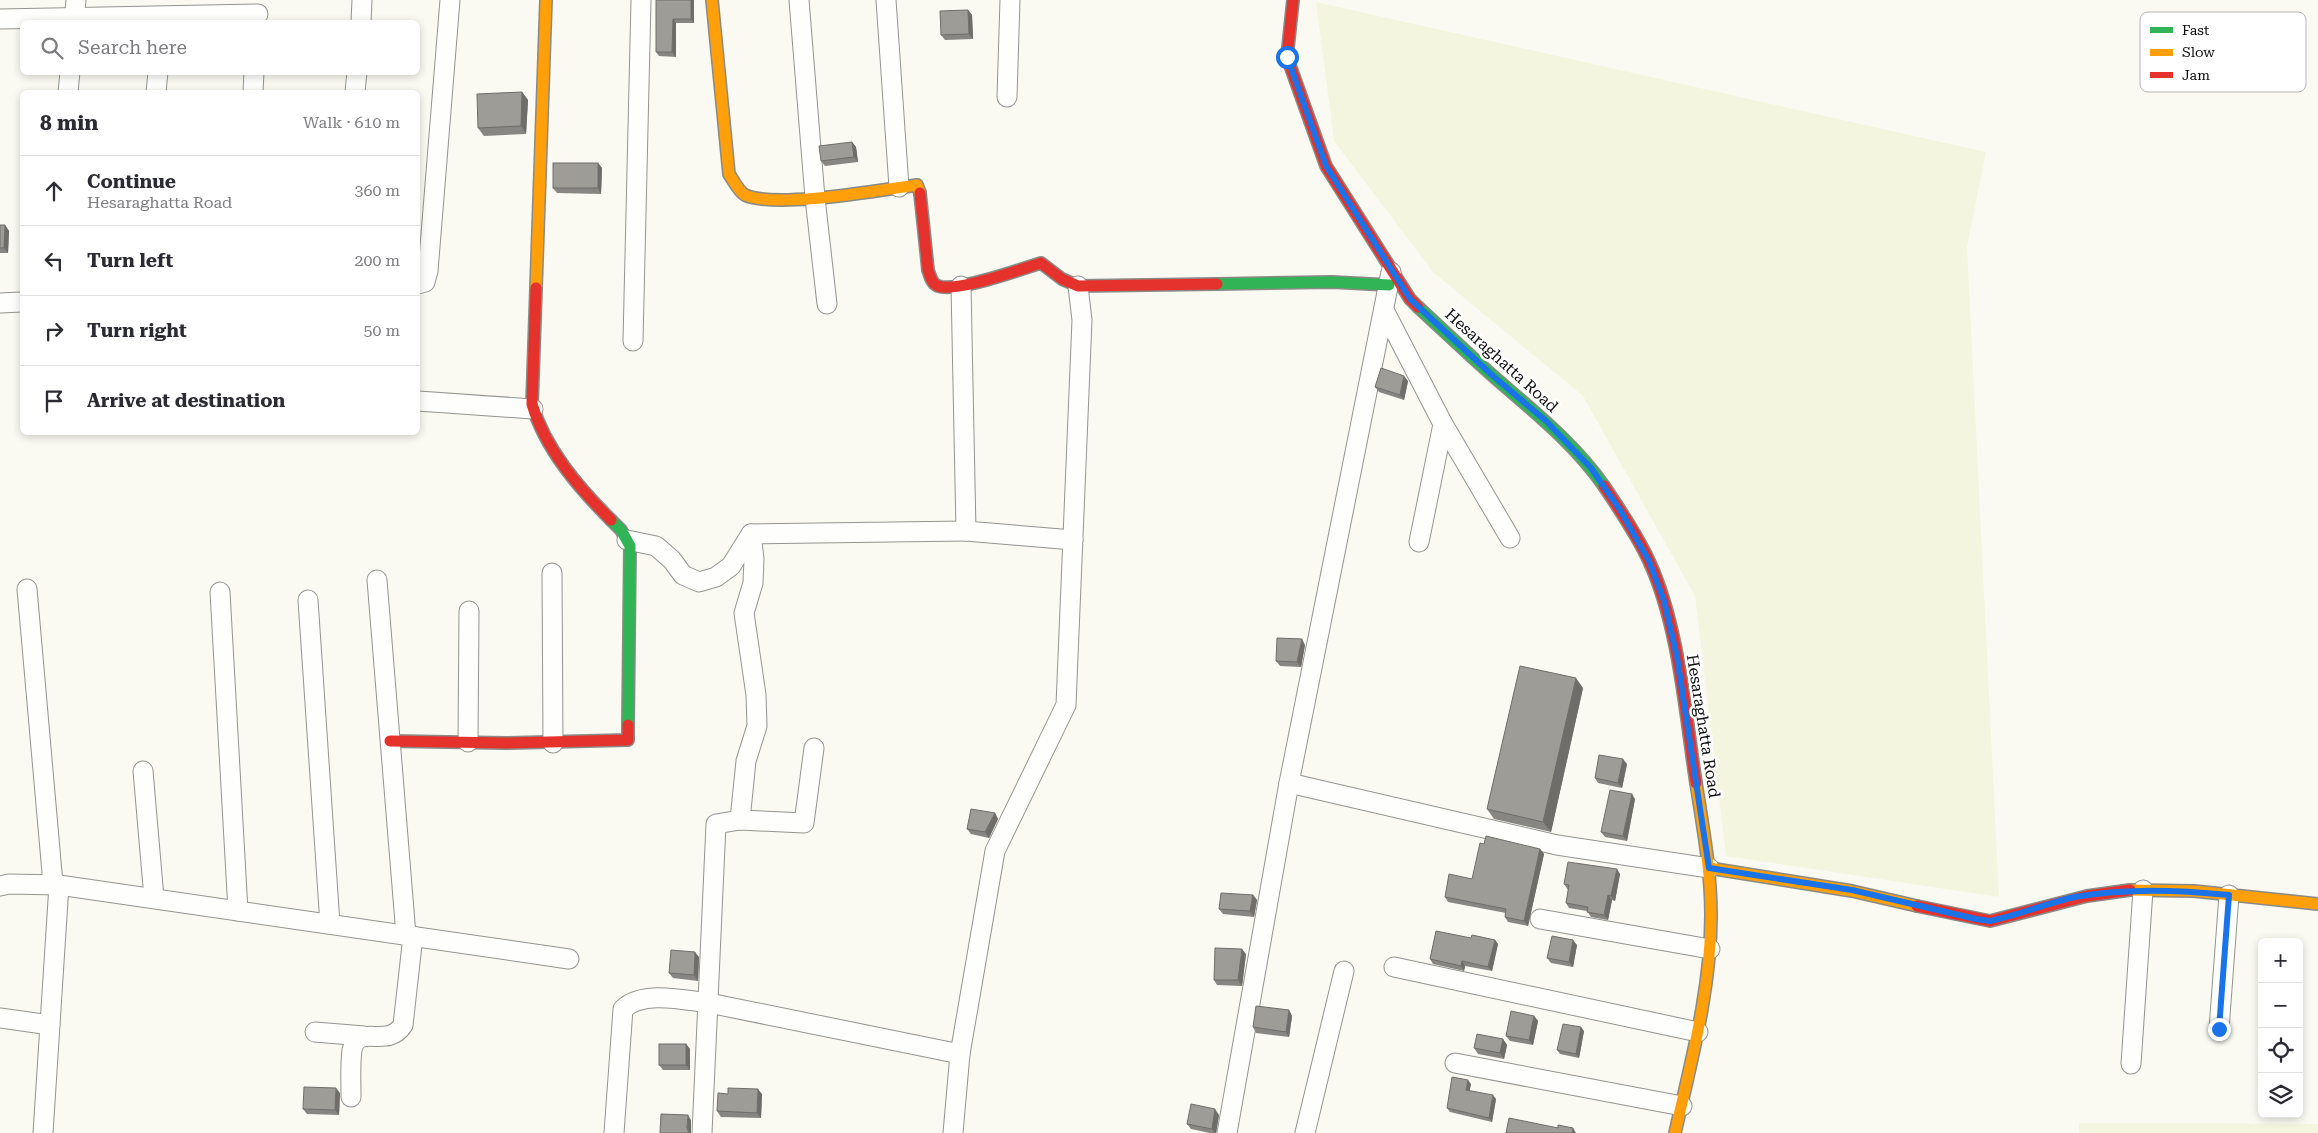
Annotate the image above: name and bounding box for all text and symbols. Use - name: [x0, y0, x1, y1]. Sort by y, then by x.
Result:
- legend: [2140, 12, 2306, 92]
- search box: [20, 20, 420, 75]
- text: Fast: [2182, 22, 2209, 38]
- icon: search: [38, 34, 66, 62]
- text: Search here: [78, 36, 187, 59]
- text: Slow: [2182, 44, 2215, 60]
- route start: [1276, 46, 1299, 69]
- text: Jam: [2182, 67, 2210, 83]
- text: 8 min: [40, 111, 98, 135]
- text: Walk · 610 m: [303, 113, 400, 132]
- text: Continue: [87, 170, 176, 193]
- icon: ahead: [40, 177, 68, 205]
- text: 360 m: [354, 181, 400, 200]
- text: Hesaraghatta Road: [87, 193, 232, 212]
- icon: left: [40, 247, 68, 275]
- text: Turn left: [87, 249, 173, 272]
- text: 200 m: [354, 251, 400, 270]
- street label: Hesaraghatta Road: [1441, 305, 1562, 416]
- icon: right: [40, 317, 68, 345]
- text: Turn right: [87, 319, 187, 342]
- text: 50 m: [363, 321, 400, 340]
- icon: arrive: [40, 387, 68, 415]
- text: Arrive at destination: [87, 389, 285, 412]
- street label: Hesaraghatta Road: [1683, 653, 1724, 799]
- map controls: [2258, 938, 2303, 1118]
- button: +: [2258, 938, 2303, 983]
- button: −: [2258, 983, 2303, 1028]
- route end: [2208, 1018, 2231, 1041]
- button: locate: [2258, 1028, 2303, 1073]
- button: layers: [2258, 1073, 2303, 1118]

